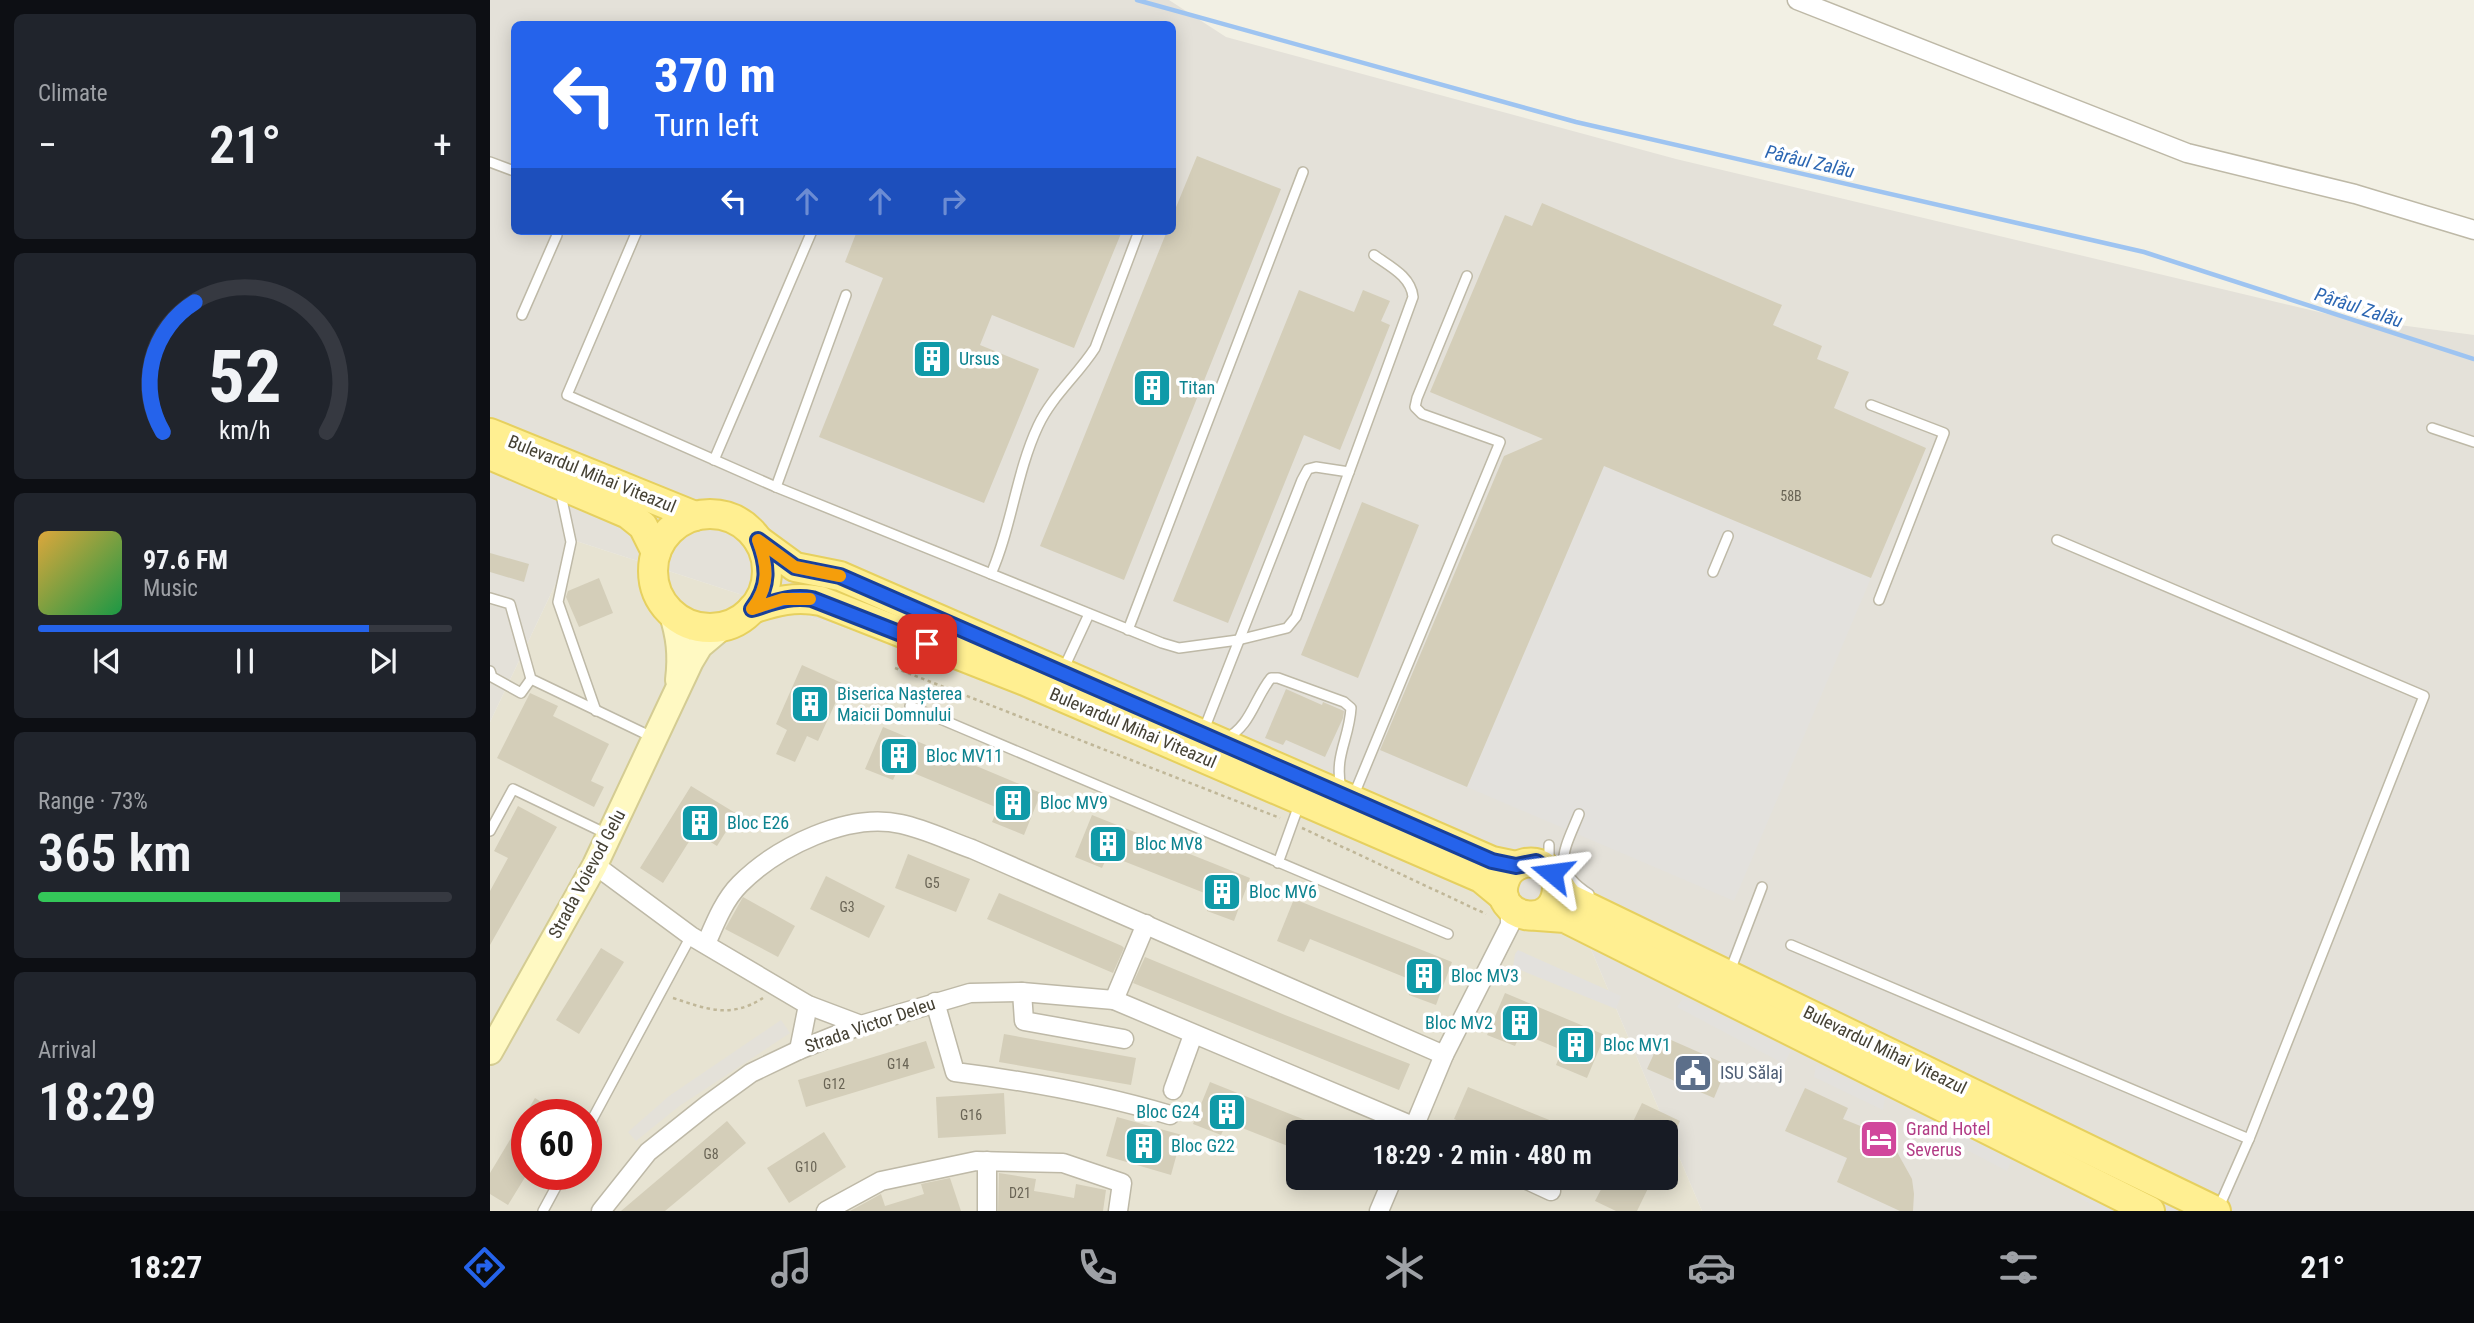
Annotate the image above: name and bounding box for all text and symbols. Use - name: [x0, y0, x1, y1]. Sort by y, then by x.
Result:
- text: 370 m: [654, 47, 776, 104]
- icon: left: [539, 49, 630, 140]
- text: Climate: [38, 80, 108, 107]
- text: Turn left: [654, 106, 759, 144]
- text: 21°: [209, 115, 281, 176]
- text: −: [38, 123, 57, 167]
- text: +: [433, 123, 452, 167]
- water label: Pârâul Zalău: [1763, 140, 1857, 183]
- icon: left: [715, 182, 753, 220]
- icon: ahead: [788, 182, 826, 220]
- icon: ahead: [861, 182, 899, 220]
- icon: right: [934, 182, 972, 220]
- water label: Pârâul Zalău: [2312, 282, 2406, 332]
- text: 52: [208, 335, 282, 421]
- building icon: Ursus: [911, 338, 953, 380]
- place label: Ursus: [959, 348, 1000, 369]
- building icon: Titan: [1131, 367, 1173, 409]
- place label: Titan: [1179, 377, 1215, 398]
- text: km/h: [219, 416, 271, 445]
- street label: Bulevardul Mihai Viteazul: [505, 430, 679, 517]
- house number: 58B: [1780, 488, 1802, 504]
- text: 97.6 FM: [143, 545, 228, 575]
- text: Music: [143, 575, 198, 602]
- pin: [897, 614, 957, 674]
- icon: arrive: [908, 625, 946, 663]
- icon: previous: [88, 642, 126, 680]
- icon: pause: [226, 642, 264, 680]
- icon: next: [364, 642, 402, 680]
- building icon: Biserica Nașterea Maicii Domnului: [789, 683, 831, 725]
- place label: Biserica Nașterea Maicii Domnului: [837, 683, 962, 725]
- street label: Bulevardul Mihai Viteazul: [1047, 683, 1220, 772]
- building icon: Bloc MV11: [878, 735, 920, 777]
- place label: Bloc MV11: [926, 745, 1003, 766]
- building icon: Bloc MV9: [992, 782, 1034, 824]
- text: Range · 73%: [38, 788, 148, 815]
- place label: Bloc MV9: [1040, 792, 1108, 813]
- building icon: Bloc E26: [679, 802, 721, 844]
- street label: Strada Voievod Gelu: [544, 806, 629, 942]
- place label: Bloc E26: [727, 812, 789, 833]
- text: 365 km: [38, 823, 192, 884]
- building icon: Bloc MV8: [1087, 823, 1129, 865]
- place label: Bloc MV8: [1135, 833, 1203, 854]
- position arrow: [1515, 836, 1589, 910]
- building icon: Bloc MV6: [1201, 871, 1243, 913]
- house number: G5: [924, 875, 940, 891]
- place label: Bloc MV6: [1249, 881, 1317, 902]
- house number: G3: [839, 899, 855, 915]
- building icon: Bloc MV3: [1403, 955, 1445, 997]
- place label: Bloc MV3: [1451, 965, 1519, 986]
- street label: Strada Victor Deleu: [802, 992, 938, 1057]
- street label: Bulevardul Mihai Viteazul: [1800, 1001, 1970, 1098]
- building icon: Bloc MV2: [1499, 1002, 1541, 1044]
- place label: Bloc MV2: [1425, 1012, 1493, 1033]
- building icon: Bloc MV1: [1555, 1024, 1597, 1066]
- place label: Bloc MV1: [1603, 1034, 1671, 1055]
- text: Arrival: [38, 1037, 97, 1064]
- public building icon: ISU Sălaj: [1672, 1052, 1714, 1094]
- house number: G14: [887, 1056, 909, 1072]
- place label: ISU Sălaj: [1720, 1062, 1783, 1083]
- text: 18:29: [38, 1072, 156, 1133]
- house number: G12: [823, 1076, 845, 1092]
- building icon: Bloc G24: [1206, 1091, 1248, 1133]
- speed limit sign: 60: [511, 1099, 602, 1190]
- place label: Bloc G24: [1136, 1101, 1200, 1122]
- house number: G16: [960, 1107, 982, 1123]
- hotel icon: Grand Hotel Severus: [1858, 1118, 1900, 1160]
- place label: Grand Hotel Severus: [1906, 1118, 1990, 1160]
- building icon: Bloc G22: [1123, 1125, 1165, 1167]
- place label: Bloc G22: [1171, 1135, 1235, 1156]
- text: 18:29 · 2 min · 480 m: [1372, 1140, 1592, 1170]
- house number: G8: [703, 1146, 719, 1162]
- house number: G10: [795, 1159, 817, 1175]
- house number: D21: [1009, 1185, 1031, 1201]
- icon: directions: [460, 1243, 509, 1292]
- icon: music: [767, 1243, 816, 1292]
- icon: phone: [1073, 1243, 1122, 1292]
- icon: climate: [1380, 1243, 1429, 1292]
- icon: car: [1687, 1243, 1736, 1292]
- icon: filters: [1994, 1243, 2043, 1292]
- text: 18:27: [129, 1248, 202, 1286]
- text: 21°: [2300, 1248, 2345, 1286]

